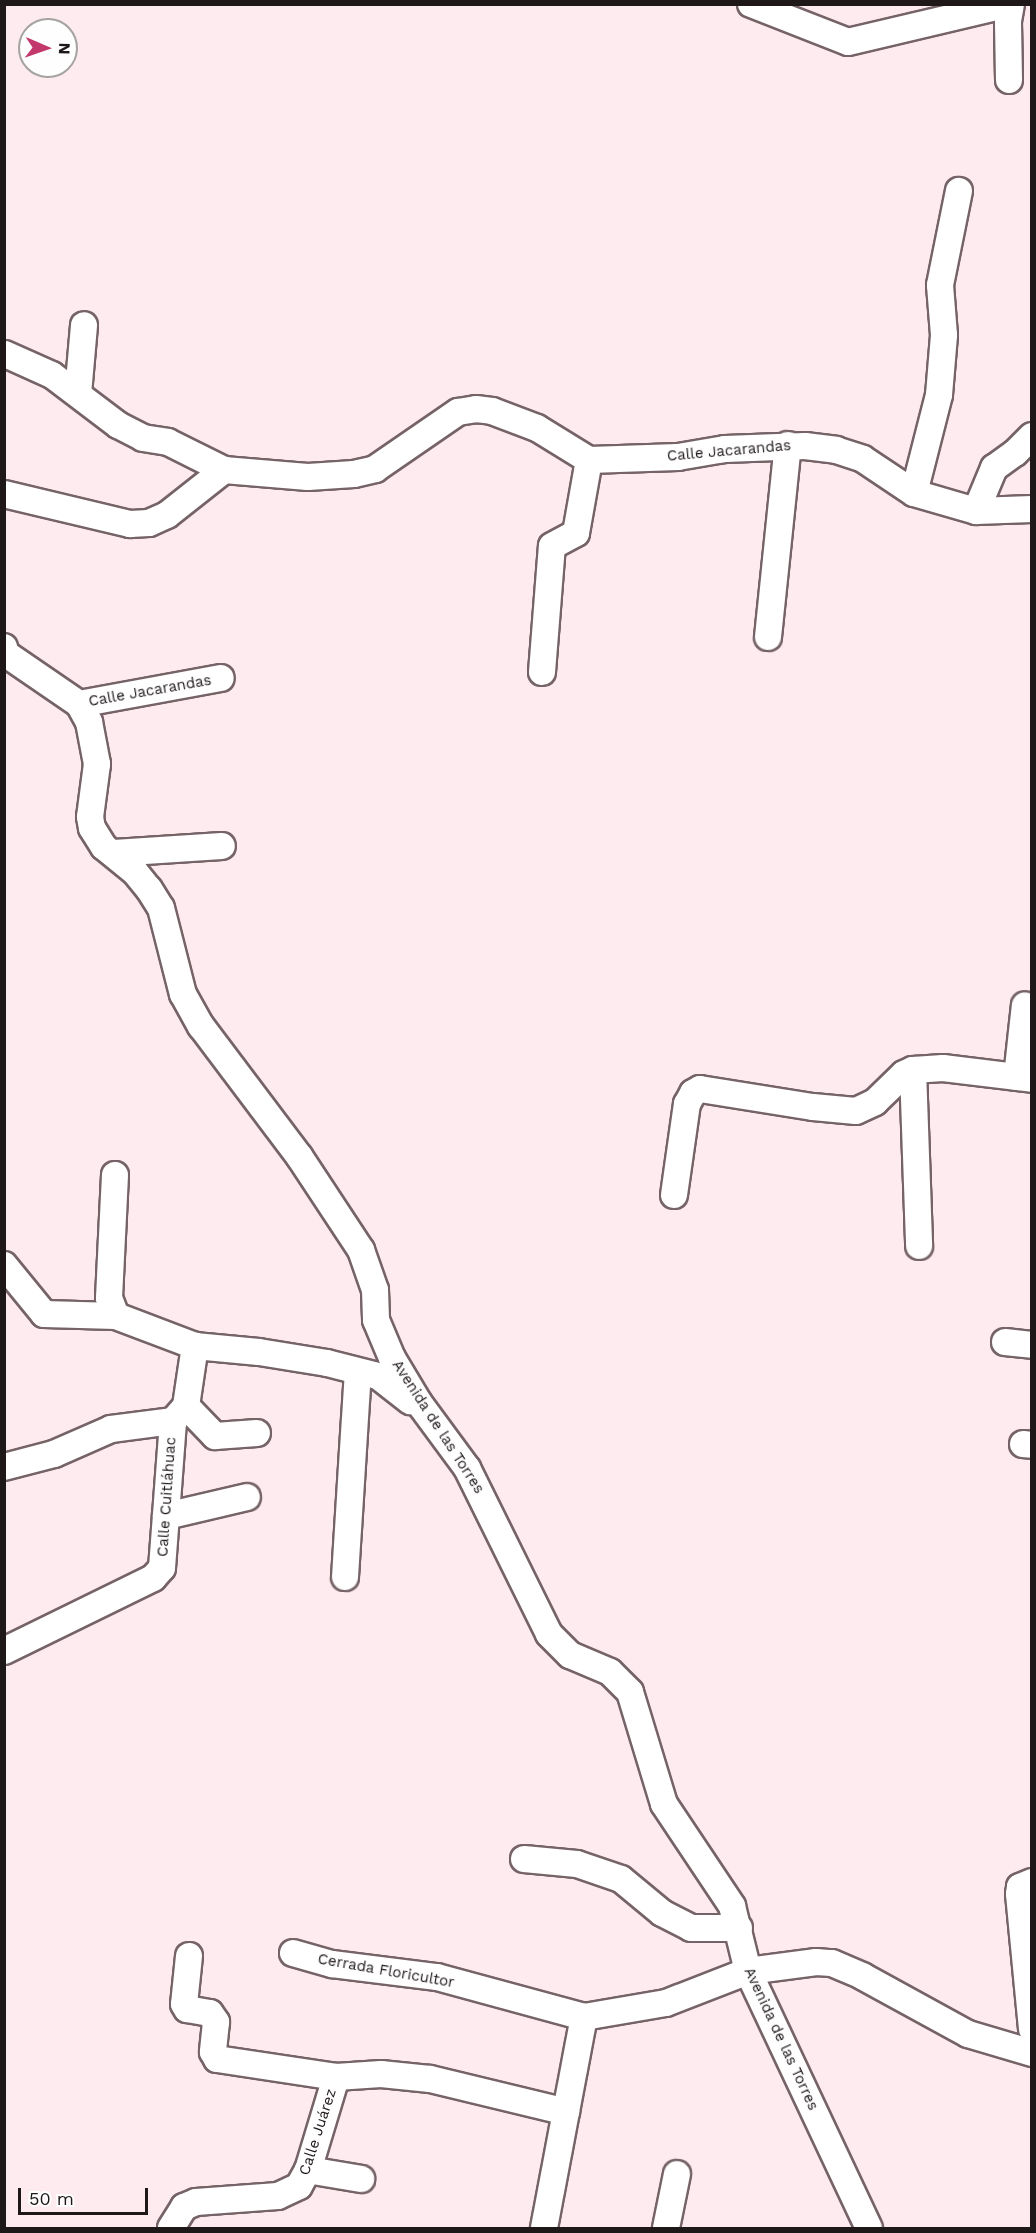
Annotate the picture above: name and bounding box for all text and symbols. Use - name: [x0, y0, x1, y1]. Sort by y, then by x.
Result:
- north arrow: [18, 18, 78, 78]
- text: N: [55, 42, 74, 55]
- street label: Calle Jacarandas: [666, 437, 792, 465]
- street label: Calle Jacarandas: [87, 671, 213, 711]
- street label: Avenida de las Torres: [388, 1357, 488, 1497]
- street label: Calle Cuitláhuac: [154, 1436, 180, 1558]
- street label: Cerrada Floricultor: [316, 1950, 456, 1992]
- street label: Avenida de las Torres: [740, 1964, 822, 2114]
- street label: Calle Juárez: [295, 2086, 341, 2178]
- scale bar: [21, 2176, 152, 2214]
- text: 50 m: [29, 2188, 74, 2209]

